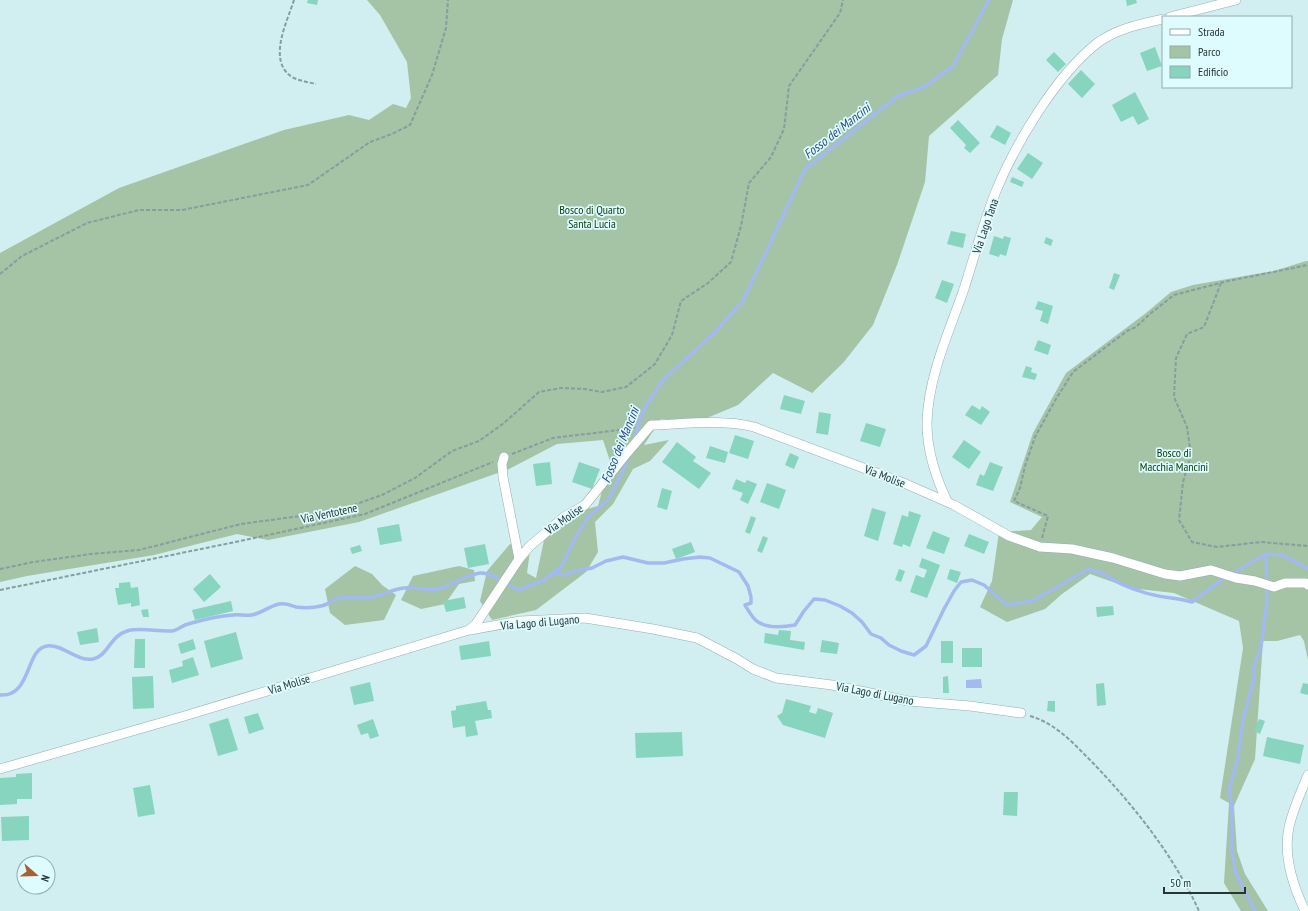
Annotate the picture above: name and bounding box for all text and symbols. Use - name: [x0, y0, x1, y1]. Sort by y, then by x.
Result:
- legend: [1162, 16, 1292, 88]
- text: Strada: [1198, 24, 1225, 39]
- text: Parco: [1198, 44, 1220, 59]
- text: Edificio: [1198, 64, 1228, 79]
- water label: Fosso dei Mancini: [800, 98, 875, 162]
- street label: Via Lago Tana: [968, 196, 1001, 256]
- park label: Bosco di Quarto Santa Lucia: [559, 202, 625, 231]
- water label: Fosso dei Mancini: [597, 403, 644, 485]
- park label: Bosco di Macchia Mancini: [1140, 445, 1208, 474]
- street label: Via Molise: [861, 461, 908, 491]
- street label: Via Ventotene: [298, 500, 359, 526]
- street label: Via Molise: [541, 501, 586, 538]
- street label: Via Lago di Lugano: [499, 611, 580, 633]
- street label: Via Molise: [265, 671, 312, 698]
- street label: Via Lago di Lugano: [834, 678, 915, 708]
- north arrow: [16, 855, 56, 895]
- scale bar: [1164, 869, 1245, 895]
- text: N: [38, 873, 53, 884]
- text: 50 m: [1170, 875, 1191, 890]

